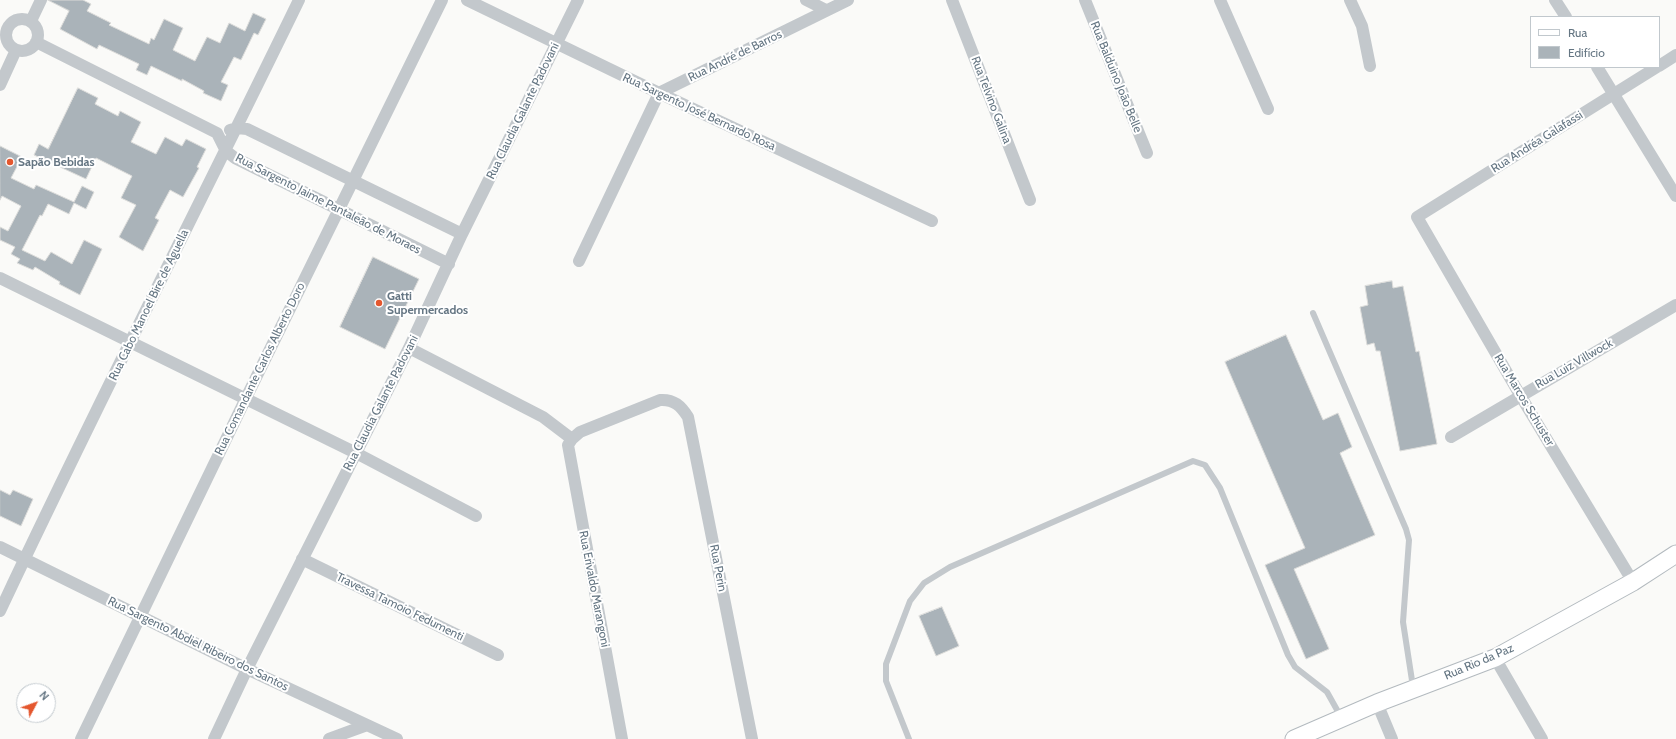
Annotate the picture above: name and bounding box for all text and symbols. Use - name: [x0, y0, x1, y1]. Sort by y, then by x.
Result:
- legend: [1530, 16, 1660, 68]
- street label: Rua Balduino João Belle: [1087, 19, 1145, 135]
- text: Rua: [1568, 25, 1587, 40]
- street label: Rua André de Barros: [686, 27, 784, 85]
- street label: Rua Claudia Galante Padovani: [484, 40, 562, 182]
- text: Edifício: [1568, 45, 1605, 60]
- street label: Rua Telvino Galina: [968, 54, 1014, 146]
- street label: Rua Sargento José Bernardo Rosa: [620, 70, 778, 154]
- street label: Rua Andréa Galafassi: [1489, 108, 1585, 176]
- street label: Rua Sargento Jaime Pantaleão de Moraes: [233, 151, 423, 257]
- place label: Sapão Bebidas: [18, 155, 95, 169]
- marker: Sapão Bebidas: [5, 157, 15, 167]
- street label: Rua Cabo Manoel Bire de Aguella: [106, 227, 192, 383]
- street label: Rua Comandante Carlos Alberto Doro: [212, 280, 308, 458]
- place label: Gatti Supermercados: [387, 289, 468, 317]
- marker: Gatti Supermercados: [374, 298, 384, 308]
- street label: Rua Claudia Galante Padovani: [341, 333, 421, 473]
- street label: Rua Luiz Villwock: [1533, 336, 1615, 392]
- street label: Rua Marcos Schuster: [1491, 351, 1557, 449]
- street label: Rua Erivaldo Marangoni: [576, 529, 612, 649]
- street label: Rua Perin: [706, 543, 730, 593]
- street label: Travessa Tamoio Fedumenti: [334, 570, 466, 644]
- street label: Rua Sargento Abdiel Ribeiro dos Santos: [105, 594, 291, 694]
- street label: Rua Rio da Paz: [1442, 641, 1516, 683]
- north arrow: [16, 683, 56, 723]
- text: N: [36, 688, 52, 703]

